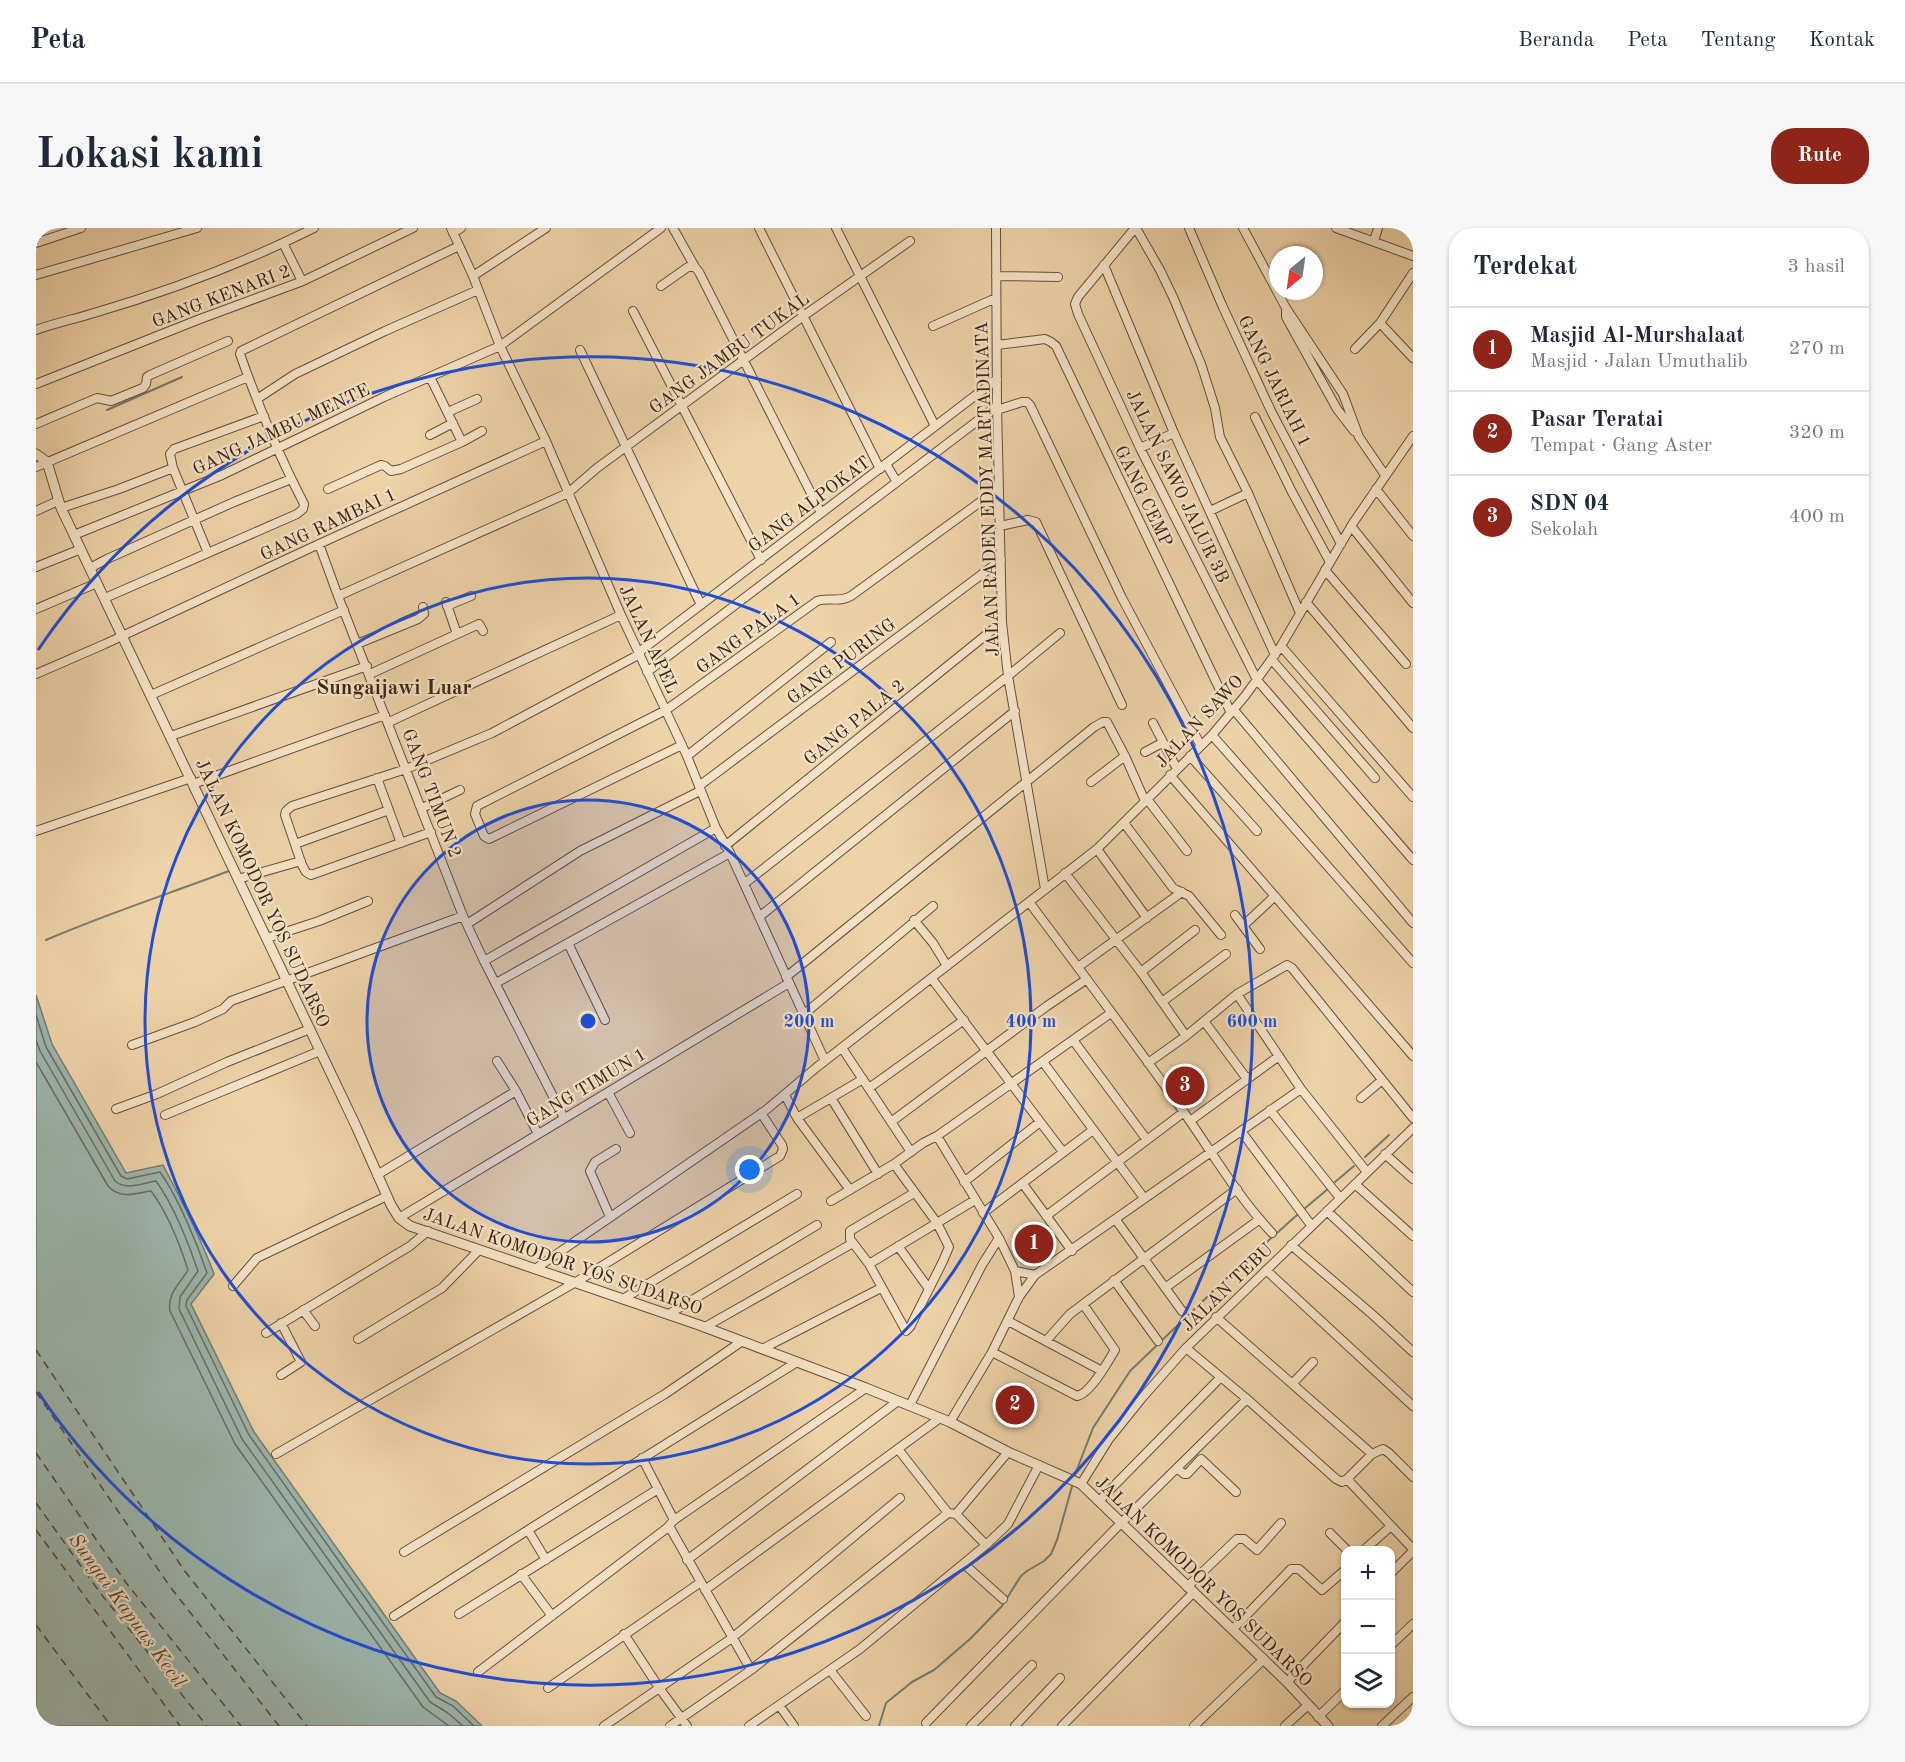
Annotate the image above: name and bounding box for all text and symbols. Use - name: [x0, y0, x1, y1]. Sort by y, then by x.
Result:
- text: Peta: [30, 27, 86, 55]
- text: Beranda: [1518, 30, 1594, 51]
- text: Peta: [1627, 30, 1668, 51]
- text: Tentang: [1701, 30, 1776, 51]
- text: Kontak: [1809, 30, 1875, 51]
- button: Rute: [1771, 128, 1869, 184]
- text: Lokasi kami: [36, 135, 263, 177]
- north arrow: [1269, 246, 1323, 300]
- text: Terdekat: [1473, 254, 1577, 280]
- text: 3 hasil: [1788, 257, 1845, 277]
- street label: GANG KENARI 2: [150, 262, 293, 332]
- street label: GANG JAMBU TUKAL: [646, 290, 813, 418]
- street label: GANG JARIAH 1: [1235, 313, 1314, 450]
- street label: JALAN RADEN EDDY MARTADINATA: [973, 321, 1003, 657]
- text: Masjid Al-Murshalaat: [1530, 325, 1745, 347]
- text: 1: [1487, 339, 1498, 359]
- text: 270 m: [1789, 339, 1845, 359]
- text: Masjid · Jalan Umuthalib: [1530, 352, 1748, 372]
- street label: GANG JAMBU MENTE: [190, 381, 373, 479]
- street label: JALAN SAWO JALUR 3B: [1122, 387, 1232, 586]
- text: Pasar Teratai: [1530, 409, 1663, 431]
- text: 2: [1487, 423, 1498, 443]
- text: 320 m: [1789, 423, 1845, 443]
- text: Tempat · Gang Aster: [1530, 436, 1712, 456]
- street label: GANG CEMP: [1111, 443, 1175, 550]
- street label: GANG ALPOKAT: [745, 453, 874, 556]
- street label: GANG RAMBAI 1: [258, 486, 399, 564]
- text: SDN 04: [1530, 493, 1609, 515]
- text: 3: [1487, 507, 1498, 527]
- text: 400 m: [1789, 507, 1845, 527]
- text: Sekolah: [1530, 520, 1598, 540]
- street label: JALAN APEL: [615, 582, 681, 696]
- street label: GANG PALA 1: [693, 590, 804, 678]
- street label: GANG PURING: [784, 615, 899, 708]
- street label: JALAN SAWO: [1152, 672, 1247, 771]
- street label: GANG PALA 2: [801, 677, 908, 769]
- district label: Sungaijawi Luar: [316, 678, 472, 699]
- street label: GANG TIMUN 2: [398, 726, 464, 860]
- street label: JALAN KOMODOR YOS SUDARSO: [192, 756, 332, 1030]
- centre of rings: [578, 1011, 598, 1031]
- text: 200 m: [784, 1013, 834, 1031]
- text: 400 m: [1006, 1013, 1056, 1031]
- text: 600 m: [1227, 1013, 1277, 1031]
- street label: GANG TIMUN 1: [523, 1045, 650, 1131]
- pin: 3: [1166, 1064, 1204, 1108]
- your location: [735, 1155, 764, 1184]
- street label: JALAN KOMODOR YOS SUDARSO: [421, 1206, 705, 1318]
- pin: 1: [1014, 1222, 1054, 1266]
- street label: JALAN TEBU: [1179, 1240, 1277, 1335]
- pin: 2: [996, 1382, 1034, 1428]
- street label: JALAN KOMODOR YOS SUDARSO: [1091, 1473, 1315, 1690]
- water label: Sungai Kapuas Kecil: [64, 1530, 189, 1692]
- map controls: [1341, 1546, 1395, 1708]
- button: +: [1341, 1546, 1395, 1600]
- button: −: [1341, 1600, 1395, 1654]
- button: layers: [1341, 1654, 1395, 1708]

